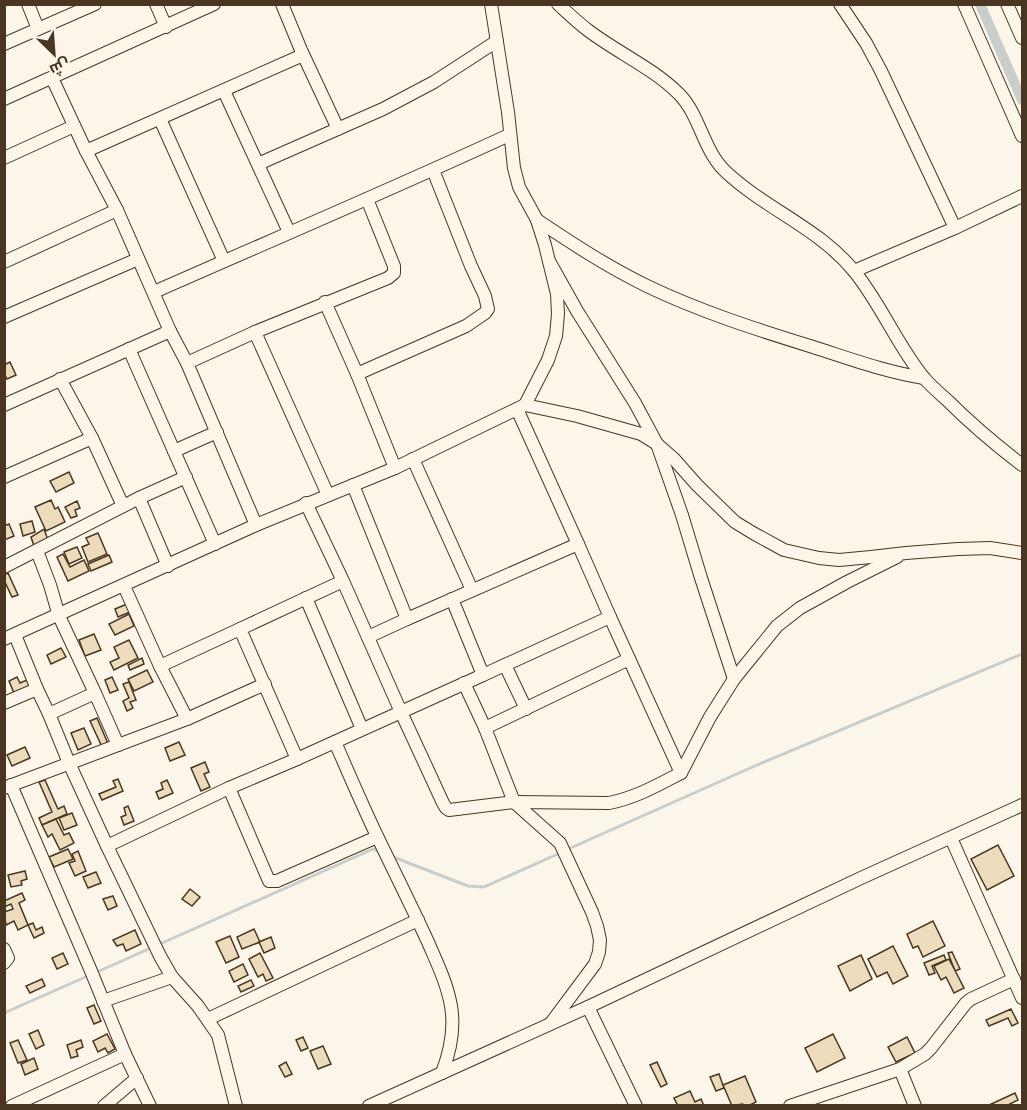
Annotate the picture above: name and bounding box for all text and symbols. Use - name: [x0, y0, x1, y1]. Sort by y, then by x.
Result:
- north arrow: [24, 24, 84, 84]
- text: ش: [47, 54, 74, 81]

